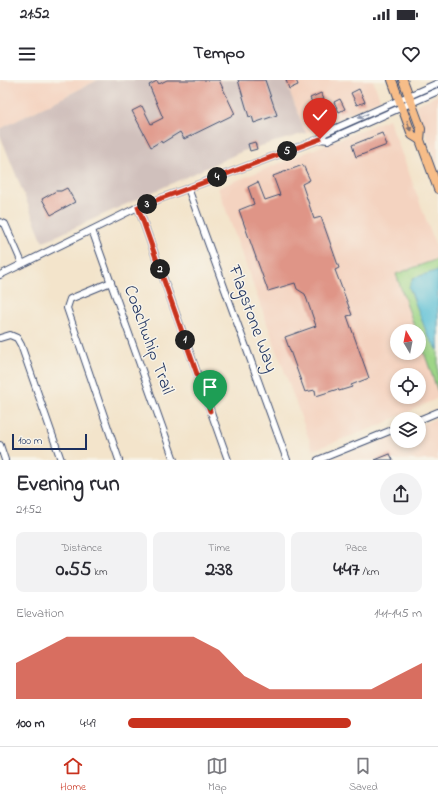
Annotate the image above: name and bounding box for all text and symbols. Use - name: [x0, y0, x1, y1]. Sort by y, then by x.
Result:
- text: 21:52: [20, 3, 50, 25]
- text: Tempo: [193, 41, 245, 67]
- icon: menu: [16, 43, 38, 65]
- icon: heart: [400, 43, 422, 65]
- pin: [303, 98, 337, 139]
- icon: check: [309, 104, 331, 126]
- one-way arrow: [358, 113, 369, 119]
- one-way arrow: [406, 120, 412, 132]
- pin: 5: [277, 141, 297, 161]
- text: 5: [284, 143, 290, 159]
- pin: 4: [207, 167, 227, 187]
- text: 4: [215, 169, 219, 185]
- pin: 3: [137, 194, 157, 214]
- text: 3: [145, 196, 149, 212]
- pin: 2: [150, 259, 170, 279]
- text: 2: [157, 261, 163, 277]
- street label: Flagstone Way: [219, 261, 283, 377]
- street label: Coachwhip Trail: [116, 282, 180, 398]
- north arrow: [390, 324, 426, 360]
- map controls: [390, 324, 426, 448]
- pin: 1: [175, 330, 195, 350]
- text: 1: [183, 332, 187, 348]
- button: locate: [390, 368, 426, 404]
- pin: [193, 370, 227, 411]
- icon: arrive: [199, 376, 221, 398]
- button: layers: [390, 412, 426, 448]
- scale bar: [12, 432, 87, 451]
- text: 100 m: [18, 433, 42, 449]
- text: Evening run: [16, 469, 120, 501]
- button: share: [380, 473, 422, 515]
- text: 21:52: [16, 500, 42, 519]
- text: Distance: [61, 540, 102, 556]
- text: Time: [208, 540, 230, 556]
- text: Pace: [346, 540, 367, 556]
- text: 0.55: [56, 556, 91, 585]
- text: 2:38: [205, 556, 233, 585]
- text: 4:47: [333, 556, 360, 585]
- text: km: [91, 564, 108, 580]
- text: /km: [360, 564, 379, 580]
- text: Elevation: [16, 604, 64, 623]
- text: 141–145 m: [374, 604, 422, 623]
- text: 100 m: [16, 714, 45, 733]
- text: 4:49: [80, 714, 96, 733]
- tab: Home: [60, 755, 86, 795]
- tab: Map: [206, 755, 228, 795]
- tab: Saved: [349, 755, 378, 795]

